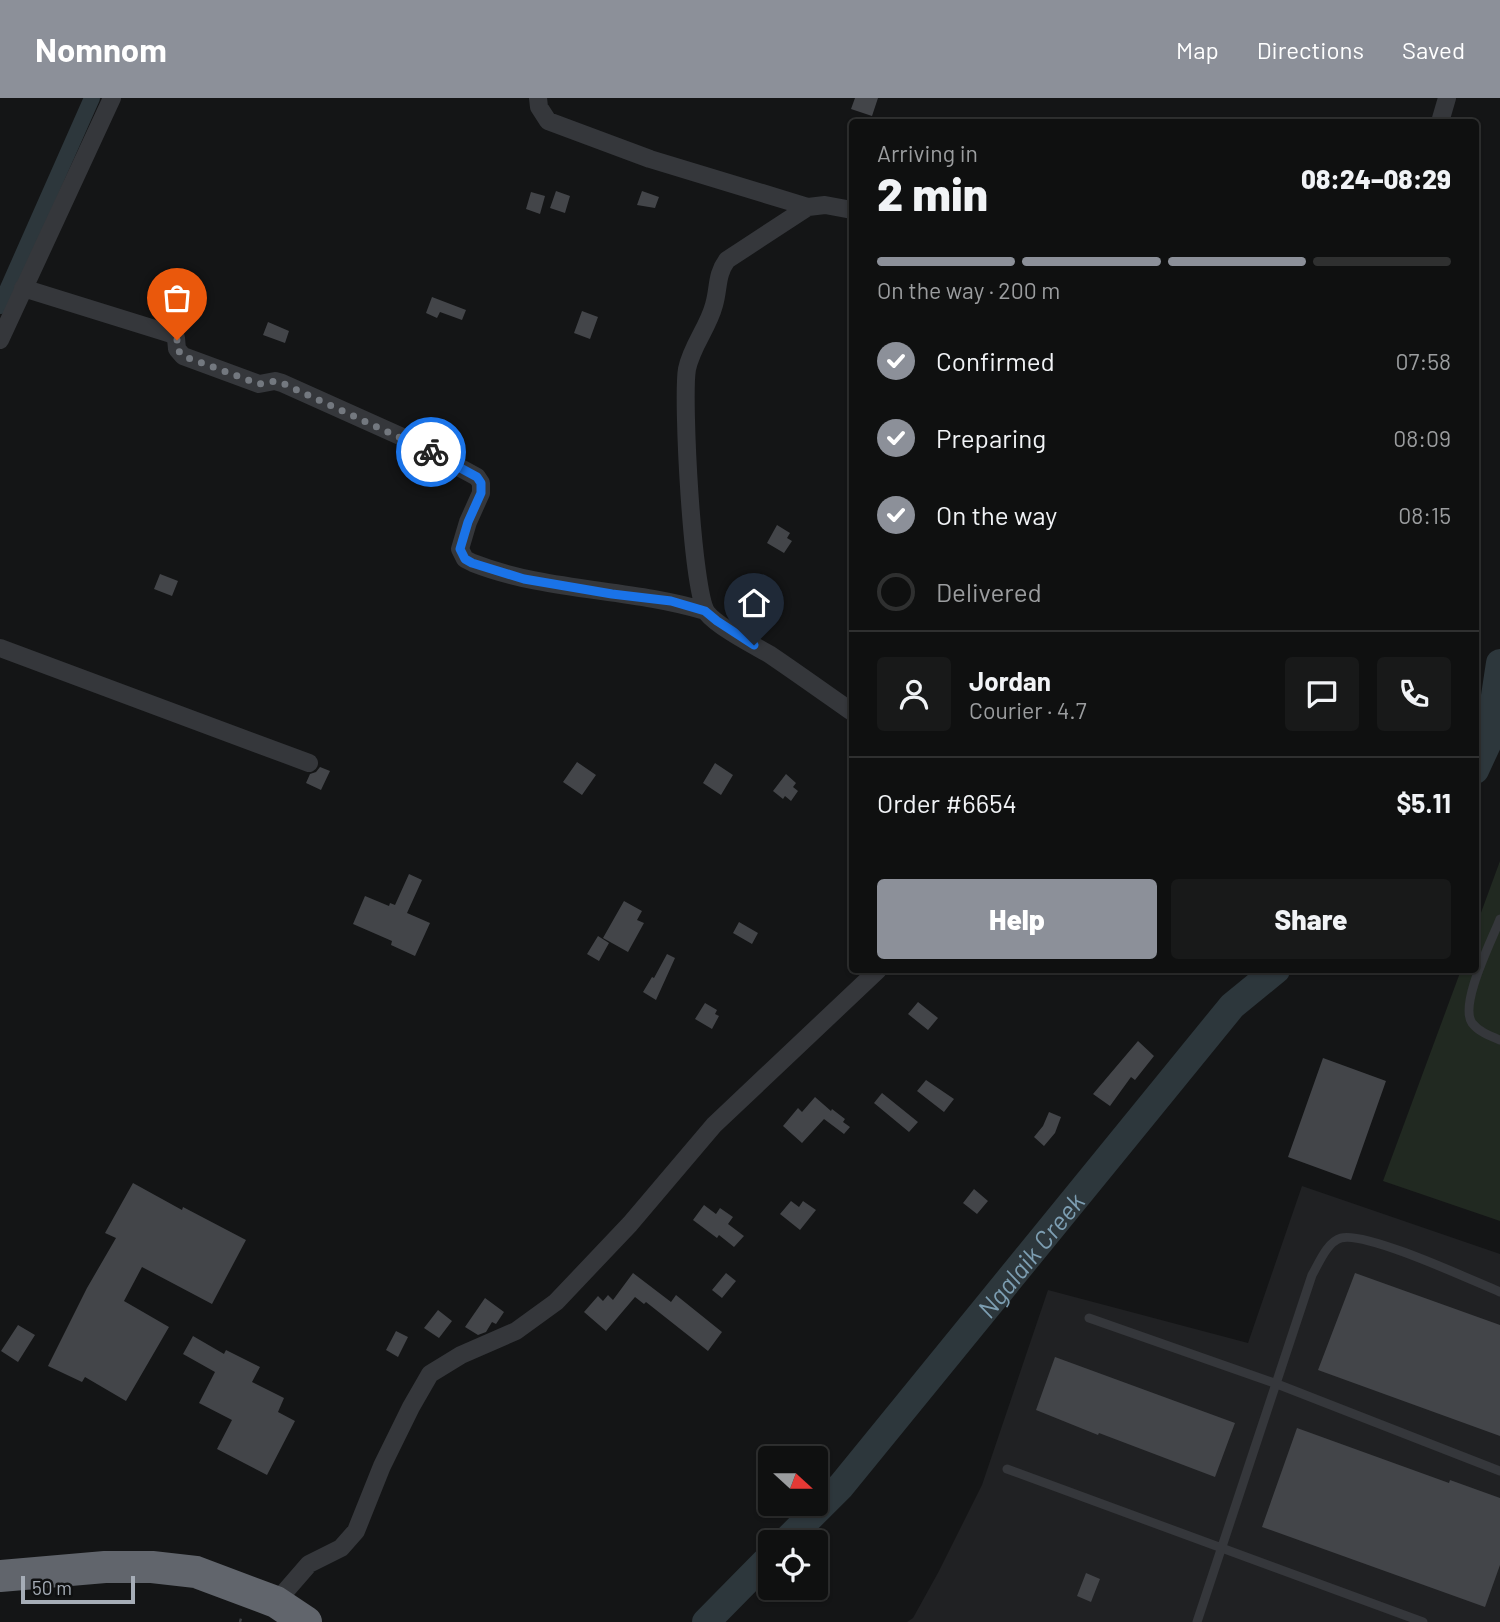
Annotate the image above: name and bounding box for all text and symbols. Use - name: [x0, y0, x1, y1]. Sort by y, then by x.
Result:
- text: Nomnom: [35, 29, 167, 69]
- text: Map: [1176, 35, 1219, 64]
- text: Directions: [1257, 35, 1364, 64]
- text: Saved: [1402, 35, 1465, 64]
- text: Arriving in: [877, 139, 978, 167]
- text: 08:24–08:29: [1301, 163, 1451, 194]
- text: 2 min: [877, 165, 988, 220]
- pin: [147, 268, 207, 340]
- text: On the way · 200 m: [877, 276, 1060, 304]
- icon: bag: [158, 279, 196, 317]
- icon: check: [877, 342, 915, 380]
- text: Confirmed: [936, 345, 1055, 376]
- text: 07:58: [1396, 347, 1451, 375]
- courier: [396, 417, 466, 487]
- icon: check: [877, 419, 915, 457]
- text: Preparing: [936, 422, 1046, 453]
- text: 08:09: [1393, 424, 1451, 452]
- icon: bike: [412, 433, 450, 471]
- icon: check: [877, 496, 915, 534]
- text: On the way: [936, 499, 1057, 530]
- text: 08:15: [1398, 501, 1451, 529]
- pin: [724, 573, 784, 645]
- text: Delivered: [936, 576, 1042, 607]
- icon: home: [735, 584, 773, 622]
- button: person: [877, 657, 951, 731]
- button: chat: [1285, 657, 1359, 731]
- button: phone: [1377, 657, 1451, 731]
- text: Jordan: [969, 665, 1051, 696]
- text: Courier · 4.7: [969, 696, 1087, 724]
- text: Order #6654: [877, 787, 1017, 818]
- text: $5.11: [1397, 787, 1451, 818]
- button: Help: [877, 879, 1157, 959]
- button: Share: [1171, 879, 1451, 959]
- water label: Ngalaik Creek: [970, 1185, 1090, 1323]
- north arrow: [758, 1446, 828, 1516]
- map controls: [758, 1446, 828, 1600]
- button: locate: [758, 1530, 828, 1600]
- scale bar: [21, 1573, 135, 1605]
- text: 50 m: [32, 1576, 72, 1599]

